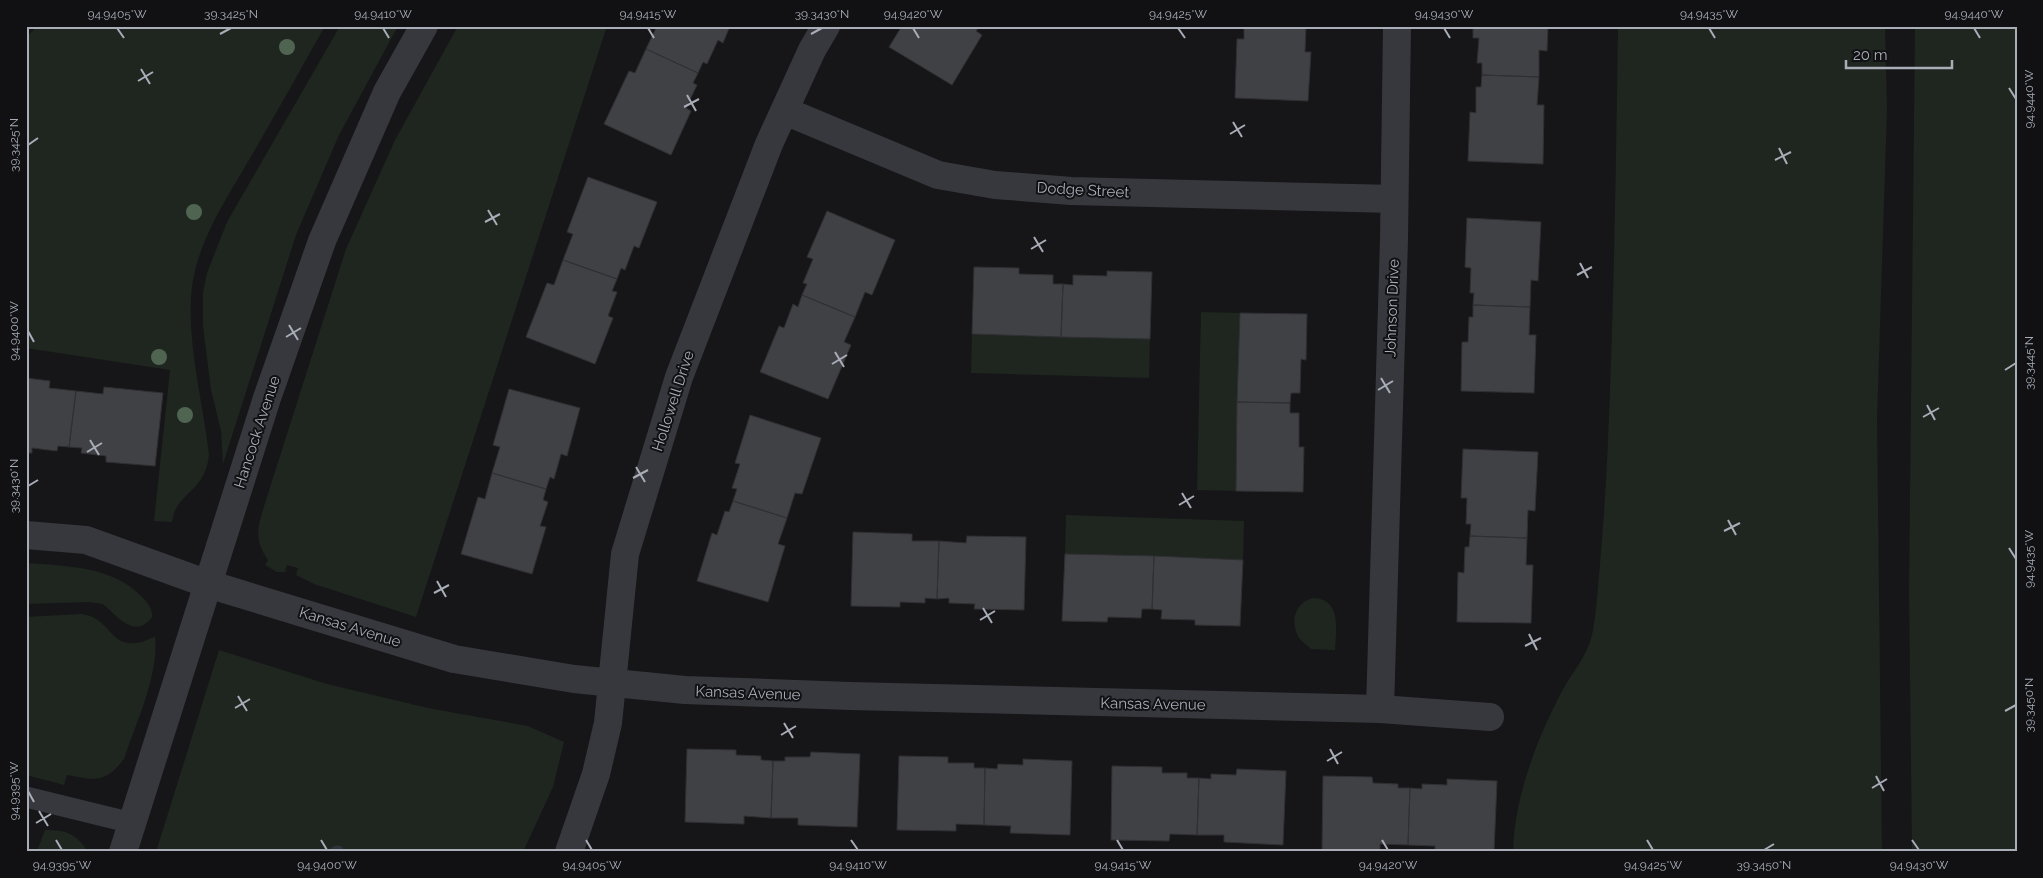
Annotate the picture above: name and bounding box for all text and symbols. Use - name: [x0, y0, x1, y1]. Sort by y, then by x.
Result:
- text: 94.9405°W: [87, 7, 147, 21]
- text: 39.3425°N: [204, 7, 258, 21]
- text: 94.9410°W: [354, 7, 412, 21]
- text: 94.9415°W: [620, 7, 677, 21]
- text: 39.3430°N: [795, 7, 849, 21]
- text: 94.9420°W: [884, 7, 943, 21]
- text: 94.9425°W: [1149, 7, 1207, 21]
- text: 94.9430°W: [1415, 7, 1474, 21]
- text: 94.9435°W: [1680, 7, 1739, 21]
- text: 94.9440°W: [1945, 7, 2004, 21]
- scale bar: [1846, 38, 1952, 70]
- text: 20 m: [1853, 46, 1888, 64]
- text: 94.9440°W: [2022, 69, 2036, 128]
- text: 39.3425°N: [7, 118, 21, 172]
- street label: Dodge Street: [1036, 179, 1130, 201]
- street label: Johnson Drive: [1381, 259, 1403, 357]
- text: 94.9400°W: [7, 301, 21, 361]
- text: 39.3445°N: [2022, 336, 2036, 390]
- street label: Hollowell Drive: [648, 348, 698, 454]
- street label: Hancock Avenue: [230, 373, 284, 491]
- text: 39.3430°N: [7, 459, 21, 513]
- text: 94.9435°W: [2022, 529, 2036, 588]
- street label: Kansas Avenue: [297, 603, 403, 651]
- text: 39.3450°N: [2022, 678, 2036, 732]
- street label: Kansas Avenue: [695, 682, 801, 704]
- street label: Kansas Avenue: [1100, 694, 1206, 714]
- text: 94.9395°W: [7, 761, 21, 820]
- text: 94.9395°W: [33, 858, 92, 872]
- text: 94.9400°W: [297, 858, 357, 872]
- text: 94.9405°W: [562, 858, 622, 872]
- text: 94.9410°W: [829, 858, 887, 872]
- text: 94.9415°W: [1095, 858, 1152, 872]
- text: 94.9420°W: [1359, 858, 1418, 872]
- text: 94.9425°W: [1624, 858, 1682, 872]
- text: 39.3450°N: [1737, 858, 1791, 872]
- text: 94.9430°W: [1890, 858, 1949, 872]

